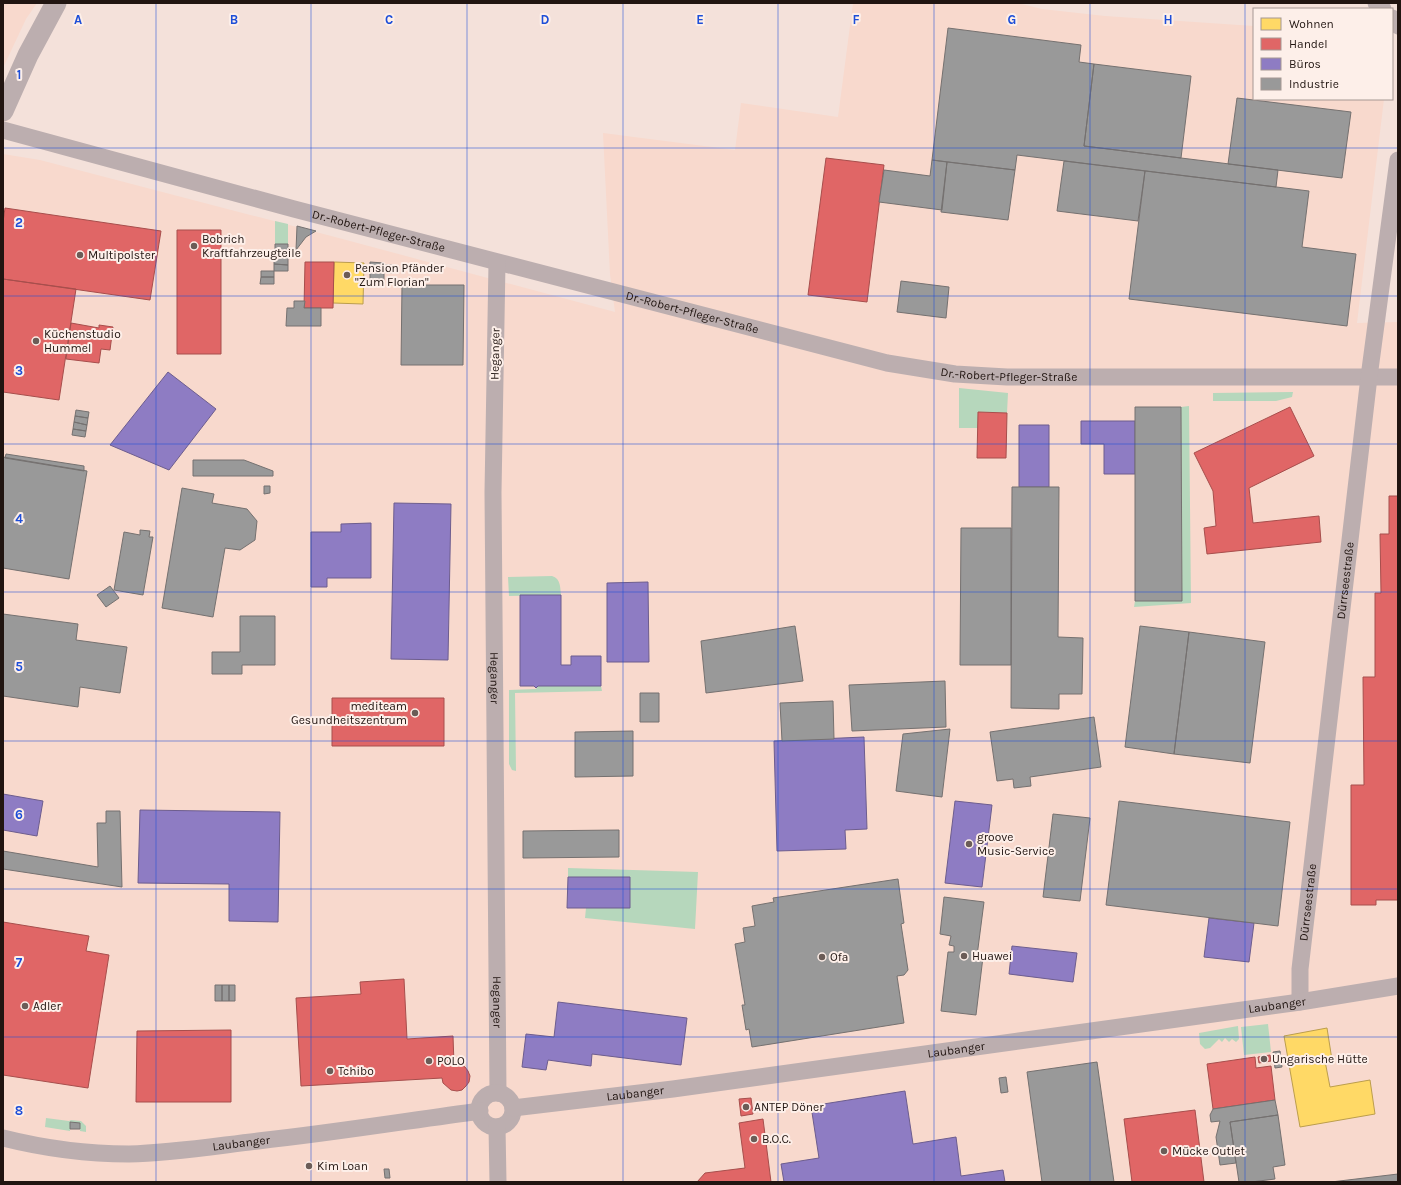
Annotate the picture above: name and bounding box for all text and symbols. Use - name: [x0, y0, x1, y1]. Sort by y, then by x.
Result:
- legend: [1253, 8, 1393, 100]
- text: A: [74, 12, 82, 27]
- text: B: [230, 12, 238, 27]
- text: C: [385, 12, 393, 27]
- text: D: [541, 12, 550, 27]
- text: E: [696, 12, 704, 27]
- text: F: [852, 12, 860, 27]
- text: G: [1008, 12, 1016, 27]
- text: H: [1163, 12, 1173, 27]
- text: Wohnen: [1289, 17, 1334, 31]
- text: Handel: [1289, 37, 1328, 51]
- text: Büros: [1289, 57, 1321, 71]
- text: 1: [17, 67, 21, 82]
- text: Industrie: [1289, 77, 1339, 91]
- street label: Dr.-Robert-Pfleger-Straße: [311, 207, 447, 255]
- text: 2: [15, 215, 23, 230]
- place label: Bobrich Kraftfahrzeugteile: [202, 232, 301, 260]
- marker: Bobrich Kraftfahrzeugteile: [189, 241, 199, 251]
- place label: Multipolster: [88, 248, 156, 262]
- marker: Multipolster: [75, 250, 85, 260]
- place label: Pension Pfänder "Zum Florian": [355, 261, 444, 289]
- marker: Pension Pfänder "Zum Florian": [342, 270, 352, 280]
- street label: Dr.-Robert-Pfleger-Straße: [624, 288, 760, 336]
- place label: Küchenstudio Hummel: [44, 327, 121, 355]
- street label: Heganger: [488, 327, 502, 380]
- marker: Küchenstudio Hummel: [31, 336, 41, 346]
- text: 3: [15, 363, 23, 378]
- street label: Dr.-Robert-Pfleger-Straße: [940, 365, 1077, 384]
- text: 4: [15, 511, 23, 526]
- street label: Dürrseestraße: [1334, 541, 1357, 620]
- street label: Heganger: [487, 652, 502, 705]
- text: 5: [15, 659, 23, 674]
- place label: mediteam Gesundheitszentrum: [291, 699, 407, 727]
- marker: mediteam Gesundheitszentrum: [410, 708, 420, 718]
- text: 6: [15, 807, 23, 822]
- place label: groove Music-Service: [977, 830, 1054, 858]
- marker: groove Music-Service: [964, 839, 974, 849]
- street label: Dürrseestraße: [1296, 863, 1319, 942]
- place label: Huawei: [972, 949, 1012, 963]
- place label: Ofa: [830, 950, 848, 964]
- marker: Huawei: [959, 951, 969, 961]
- marker: Ofa: [817, 952, 827, 962]
- text: 7: [16, 955, 23, 970]
- street label: Heganger: [490, 976, 504, 1029]
- street label: Laubanger: [1248, 994, 1307, 1016]
- place label: Adler: [33, 999, 62, 1013]
- marker: Adler: [20, 1001, 30, 1011]
- street label: Laubanger: [927, 1039, 986, 1061]
- place label: Ungarische Hütte: [1272, 1052, 1368, 1066]
- place label: POLO: [437, 1054, 465, 1068]
- marker: Ungarische Hütte: [1259, 1054, 1269, 1064]
- marker: POLO: [424, 1056, 434, 1066]
- place label: Tchibo: [338, 1064, 374, 1078]
- marker: Tchibo: [325, 1066, 335, 1076]
- street label: Laubanger: [606, 1083, 665, 1104]
- place label: ANTEP Döner: [754, 1100, 824, 1114]
- marker: ANTEP Döner: [741, 1102, 751, 1112]
- text: 8: [15, 1103, 23, 1118]
- place label: B.O.C.: [762, 1132, 791, 1146]
- street label: Laubanger: [212, 1133, 271, 1154]
- marker: B.O.C.: [749, 1134, 759, 1144]
- place label: Mücke Outlet: [1172, 1144, 1245, 1158]
- marker: Mücke Outlet: [1159, 1146, 1169, 1156]
- place label: Kim Loan: [317, 1159, 368, 1173]
- marker: Kim Loan: [304, 1161, 314, 1171]

